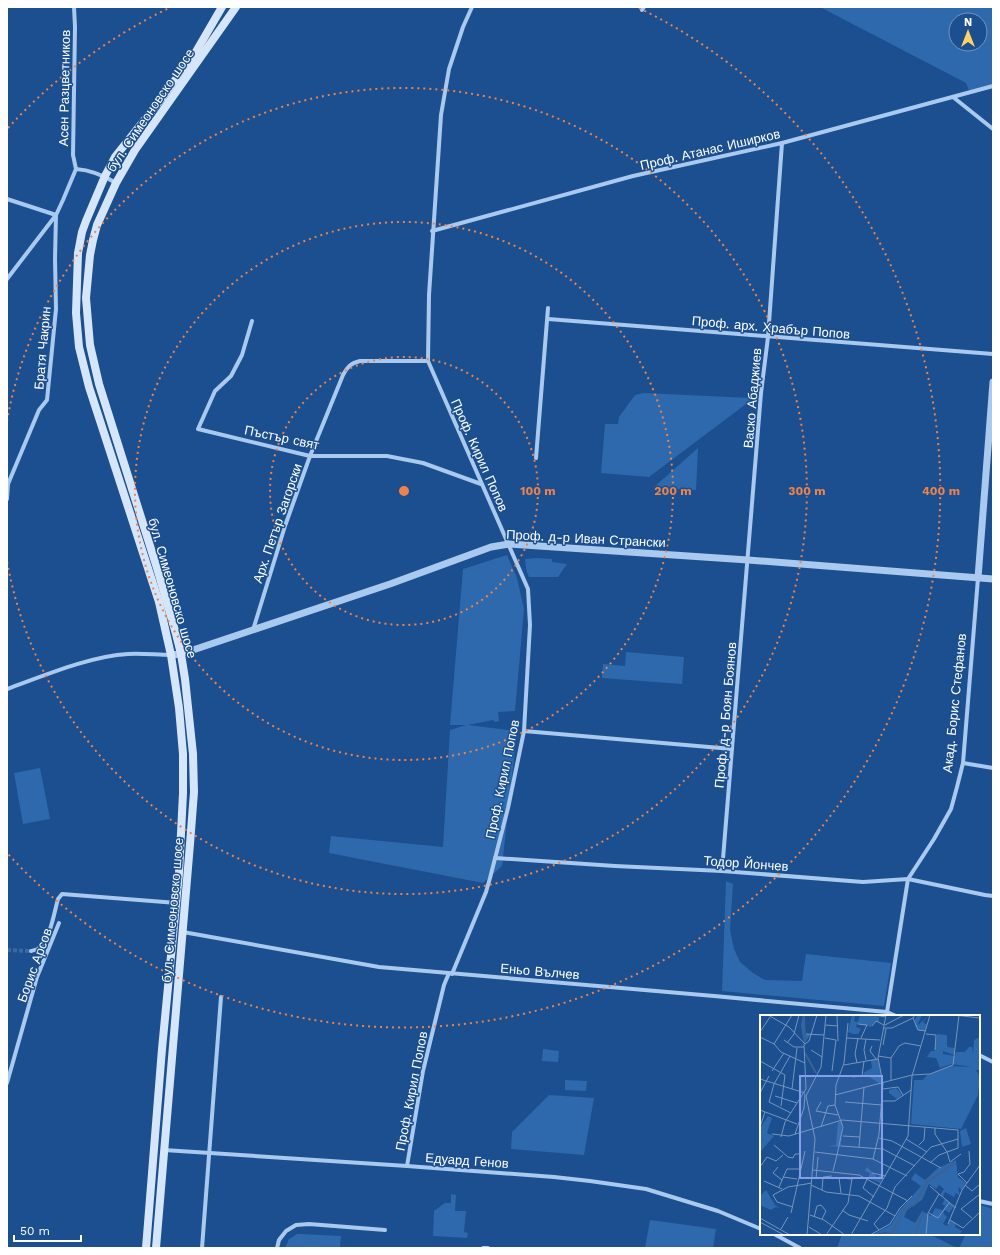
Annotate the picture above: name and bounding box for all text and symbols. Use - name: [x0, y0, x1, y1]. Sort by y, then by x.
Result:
- north arrow: [948, 12, 988, 52]
- text: N: [964, 16, 972, 29]
- street label: Асен Разцветников: [56, 29, 73, 146]
- street label: бул. Симеоновско шосе: [104, 46, 197, 175]
- street label: Проф. Атанас Иширков: [639, 126, 782, 173]
- street label: Братя Чакрин: [31, 306, 54, 390]
- street label: Проф. арх. Храбър Попов: [691, 313, 851, 342]
- street label: Васко Абаджиев: [741, 347, 764, 449]
- street label: Проф. Кирил Попов: [448, 397, 511, 514]
- street label: Пъстър свят: [243, 422, 321, 453]
- street label: Арх. Петър Загорски: [250, 461, 305, 585]
- centre of rings: [397, 484, 411, 498]
- text: 100 m: [520, 484, 556, 498]
- text: 200 m: [654, 484, 692, 498]
- text: 300 m: [788, 484, 826, 498]
- text: 400 m: [922, 484, 960, 498]
- street label: бул. Симеоновско шосе: [145, 516, 200, 660]
- street label: Проф. д-р Иван Странски: [506, 527, 666, 550]
- street label: Акад. Борис Стефанов: [940, 632, 969, 774]
- street label: Проф. д-р Боян Боянов: [712, 641, 739, 789]
- street label: Проф. Кирил Попов: [483, 718, 522, 840]
- street label: бул. Симеоновско шосе: [159, 837, 186, 983]
- street label: Тодор Йончев: [703, 853, 789, 874]
- street label: Борис Арсов: [14, 926, 55, 1004]
- street label: Еньо Вълчев: [500, 961, 580, 982]
- inset map: [760, 1015, 980, 1235]
- street label: Проф. Кирил Попов: [393, 1030, 430, 1152]
- street label: Едуард Генов: [425, 1150, 509, 1171]
- scale bar: [14, 1217, 81, 1243]
- text: 50 m: [20, 1224, 50, 1238]

